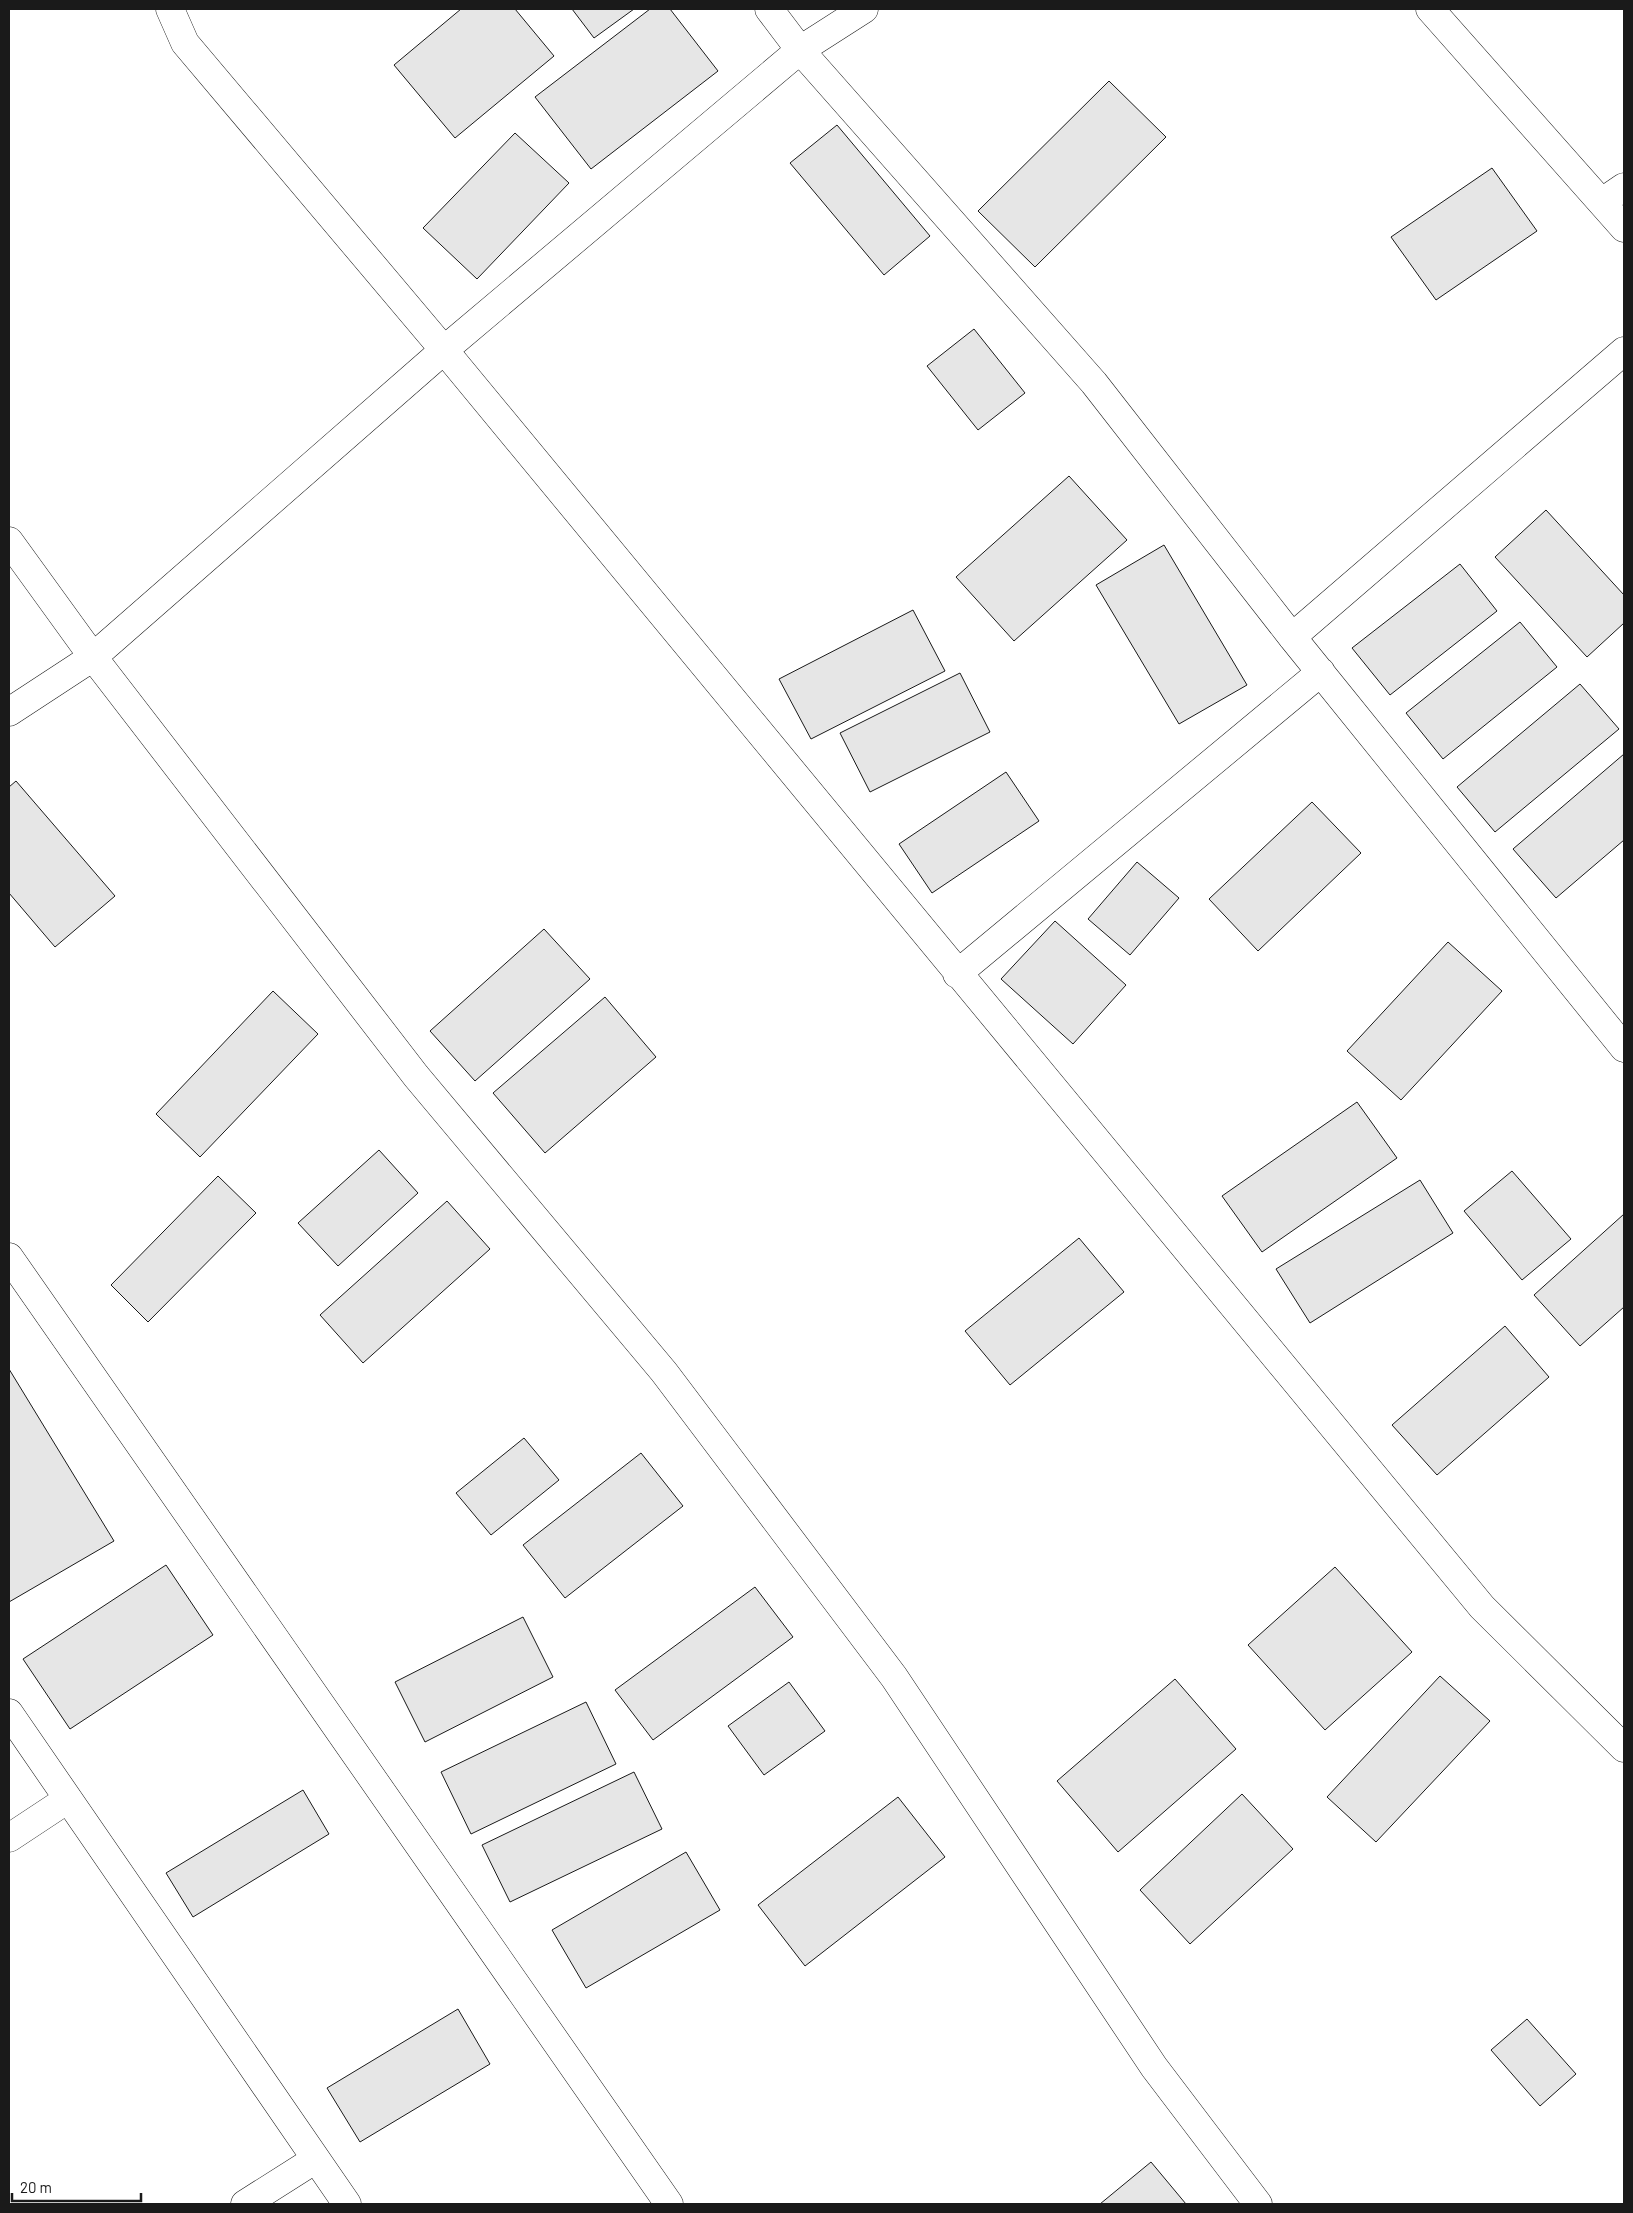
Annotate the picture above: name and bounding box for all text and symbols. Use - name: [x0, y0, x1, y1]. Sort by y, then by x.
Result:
- scale bar: [12, 2170, 141, 2202]
- text: 20 m: [20, 2178, 52, 2196]

